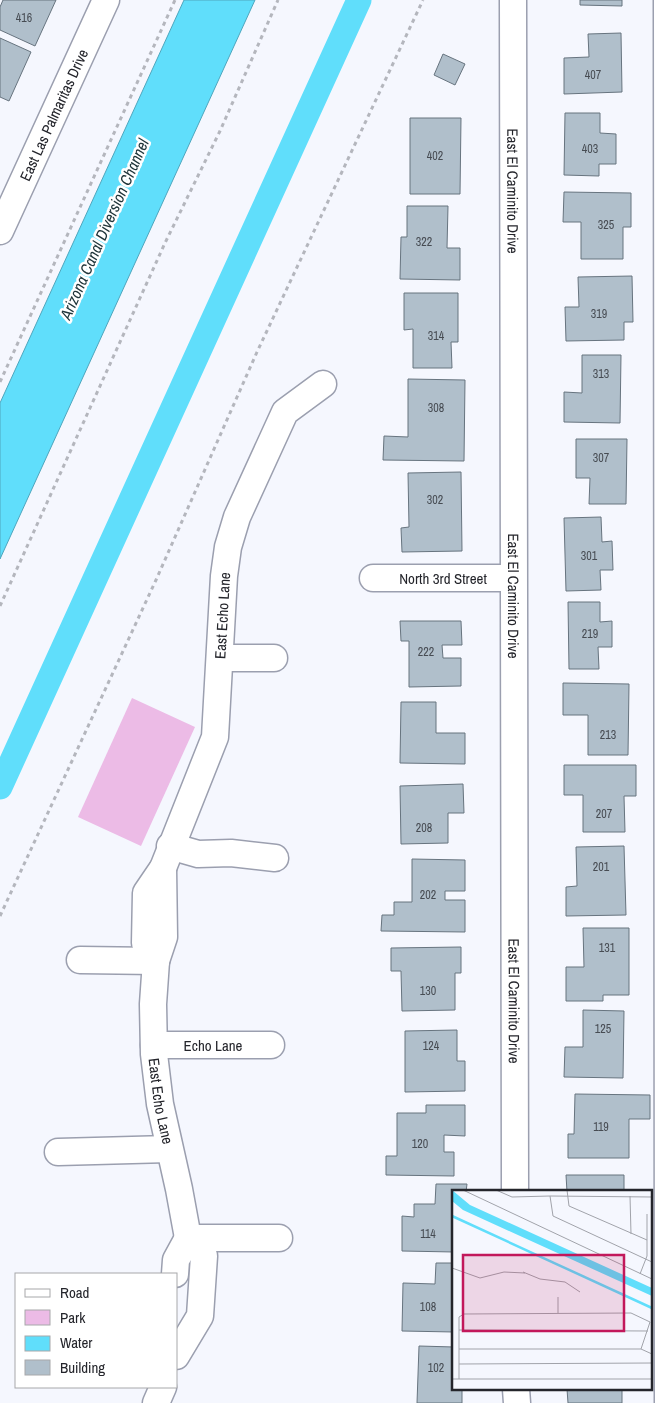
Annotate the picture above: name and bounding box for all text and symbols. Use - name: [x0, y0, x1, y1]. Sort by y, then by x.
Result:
- house number: 416: [16, 10, 32, 26]
- street label: East Las Palmaritas Drive: [14, 45, 93, 184]
- house number: 407: [585, 67, 602, 83]
- street label: East El Caminito Drive: [503, 128, 524, 254]
- water label: Arizona Canal Diversion Channel: [54, 134, 154, 324]
- house number: 403: [582, 141, 598, 157]
- house number: 402: [427, 148, 443, 164]
- house number: 325: [598, 217, 615, 233]
- house number: 322: [416, 234, 432, 250]
- house number: 319: [591, 306, 607, 322]
- house number: 314: [428, 328, 445, 344]
- house number: 313: [593, 366, 609, 382]
- house number: 308: [428, 400, 444, 416]
- house number: 307: [593, 450, 610, 466]
- house number: 302: [427, 492, 443, 508]
- street label: East El Caminito Drive: [503, 533, 525, 659]
- house number: 301: [581, 548, 598, 564]
- street label: North 3rd Street: [399, 568, 487, 589]
- street label: East Echo Lane: [209, 571, 235, 659]
- house number: 219: [582, 626, 598, 642]
- house number: 222: [418, 644, 434, 660]
- house number: 213: [600, 727, 616, 743]
- house number: 207: [596, 806, 613, 822]
- house number: 208: [416, 820, 432, 836]
- house number: 201: [593, 859, 610, 875]
- house number: 202: [420, 887, 436, 903]
- street label: East El Caminito Drive: [504, 938, 525, 1064]
- house number: 131: [599, 940, 616, 956]
- house number: 130: [420, 983, 436, 999]
- house number: 125: [595, 1021, 612, 1037]
- street label: Echo Lane: [184, 1035, 243, 1056]
- house number: 124: [423, 1038, 440, 1054]
- street label: East Echo Lane: [144, 1057, 179, 1146]
- house number: 119: [593, 1119, 609, 1135]
- house number: 120: [412, 1136, 428, 1152]
- inset map: [452, 1190, 652, 1390]
- house number: 114: [420, 1226, 436, 1242]
- legend: [15, 1273, 178, 1388]
- text: Road: [60, 1282, 89, 1303]
- house number: 108: [420, 1299, 436, 1315]
- text: Park: [60, 1307, 86, 1328]
- text: Water: [60, 1332, 92, 1353]
- text: Building: [60, 1357, 105, 1378]
- house number: 102: [428, 1360, 444, 1376]

